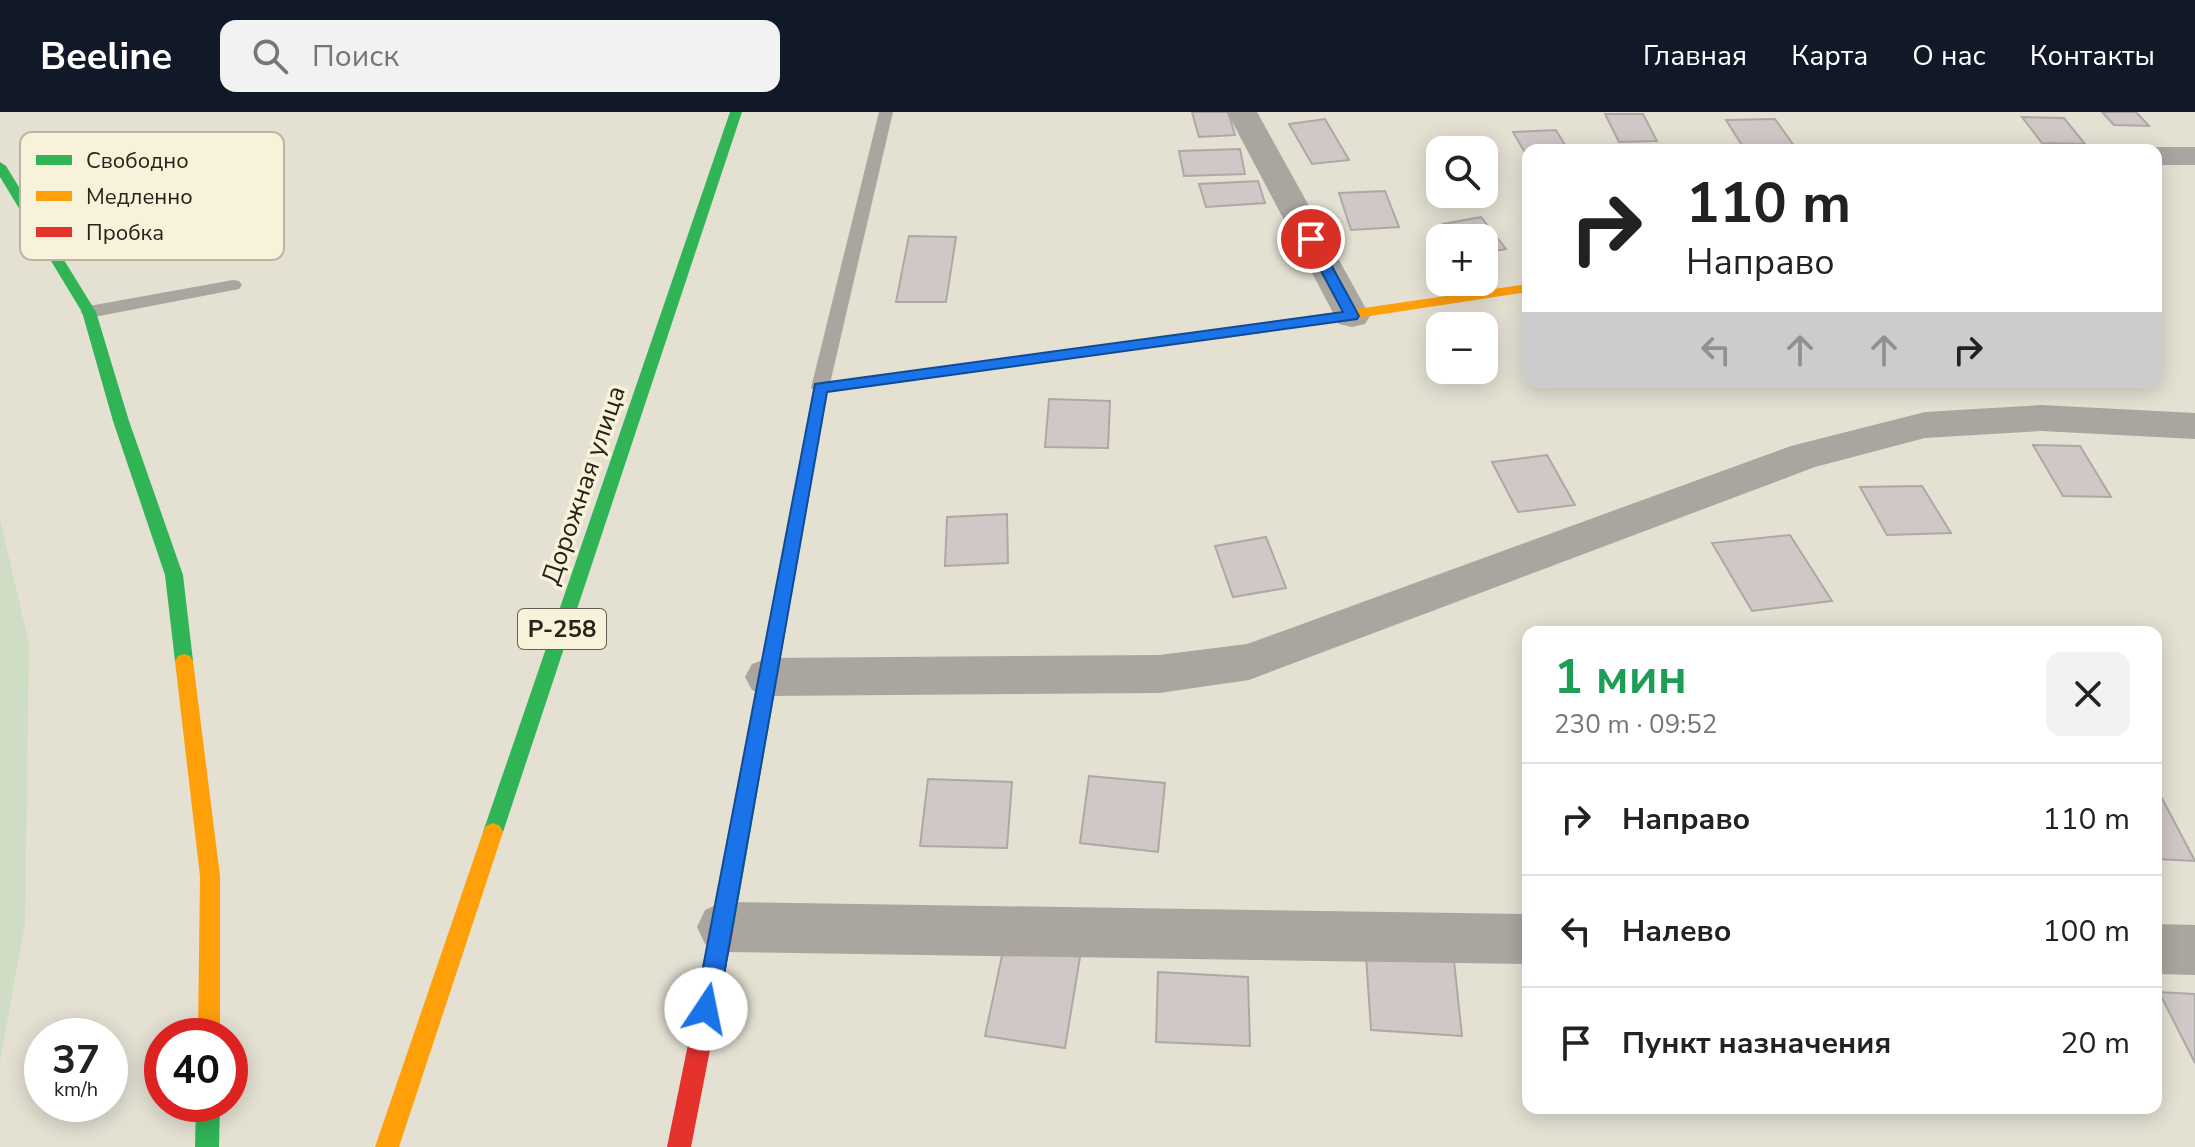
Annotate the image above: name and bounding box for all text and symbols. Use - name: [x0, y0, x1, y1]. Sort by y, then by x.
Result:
- search box: [220, 20, 780, 92]
- text: Beeline: [40, 31, 172, 82]
- icon: search: [248, 34, 292, 78]
- text: Поиск: [312, 36, 399, 77]
- text: Главная: [1643, 37, 1747, 75]
- text: Карта: [1791, 37, 1868, 75]
- text: О нас: [1912, 37, 1986, 75]
- text: Контакты: [2030, 37, 2155, 75]
- legend: [20, 132, 284, 260]
- map controls: [1426, 136, 1498, 384]
- button: search: [1426, 136, 1498, 208]
- text: Свободно: [86, 146, 189, 176]
- text: 110 m: [1686, 165, 1851, 242]
- icon: right: [1554, 176, 1658, 280]
- text: Медленно: [86, 182, 193, 212]
- pin: [1277, 205, 1345, 273]
- icon: arrive: [1289, 217, 1333, 261]
- text: Пробка: [86, 218, 164, 248]
- button: +: [1426, 224, 1498, 296]
- text: Направо: [1686, 238, 1835, 287]
- button: −: [1426, 312, 1498, 384]
- icon: left: [1694, 328, 1738, 372]
- icon: ahead: [1778, 328, 1822, 372]
- icon: ahead: [1862, 328, 1906, 372]
- icon: right: [1946, 328, 1990, 372]
- street label: Дорожная улица: [533, 381, 634, 589]
- road number: Р-258: [518, 609, 606, 649]
- text: 1 мин: [1554, 644, 1687, 710]
- button: close: [2046, 652, 2130, 736]
- text: 230 m · 09:52: [1554, 707, 1717, 742]
- icon: right: [1554, 797, 1598, 841]
- text: Направо: [1622, 799, 1750, 840]
- text: 110 m: [2043, 799, 2130, 840]
- icon: left: [1554, 909, 1598, 953]
- text: Налево: [1622, 911, 1731, 952]
- text: 100 m: [2043, 911, 2130, 952]
- position arrow: [664, 967, 748, 1051]
- speed limit sign: 40: [144, 1018, 248, 1122]
- icon: arrive: [1554, 1021, 1598, 1065]
- text: Пункт назначения: [1622, 1023, 1891, 1064]
- text: 20 m: [2061, 1023, 2130, 1064]
- text: 37: [52, 1033, 100, 1087]
- text: km/h: [54, 1076, 98, 1103]

